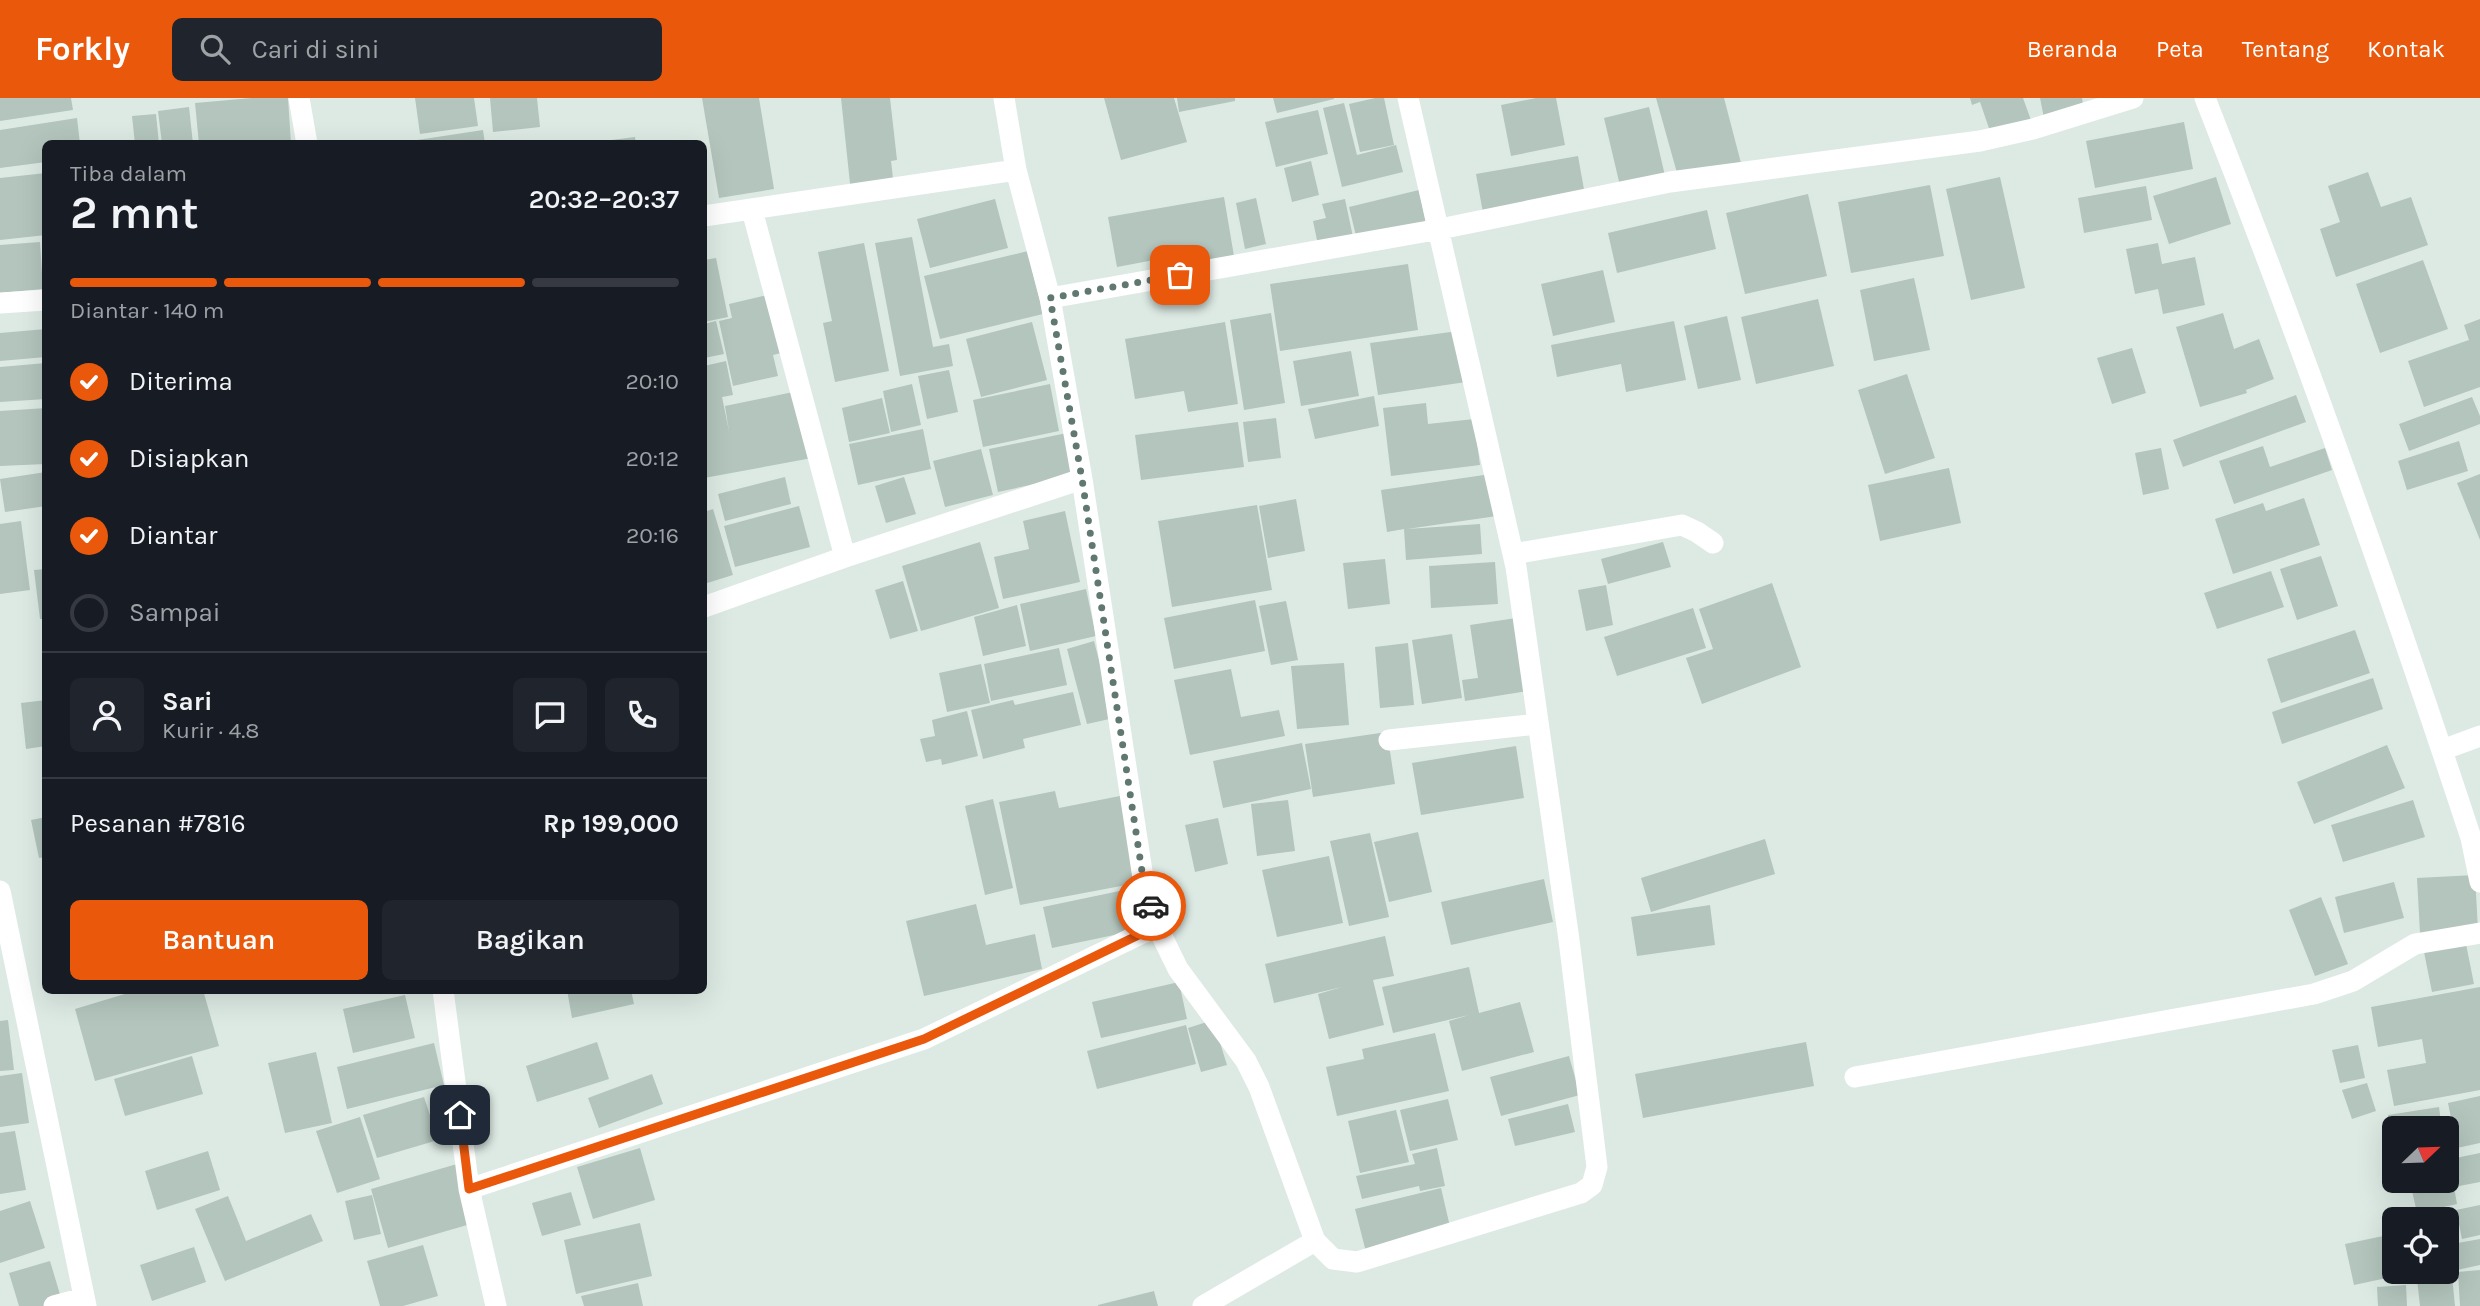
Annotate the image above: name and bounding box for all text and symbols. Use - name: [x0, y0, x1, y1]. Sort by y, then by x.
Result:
- search box: [172, 18, 662, 81]
- text: Forkly: [35, 30, 130, 68]
- icon: search: [196, 30, 234, 68]
- text: Cari di sini: [252, 34, 380, 65]
- text: Beranda: [2027, 35, 2118, 63]
- text: Peta: [2156, 35, 2204, 63]
- text: Tentang: [2242, 35, 2329, 63]
- text: Kontak: [2367, 35, 2445, 63]
- text: Tiba dalam: [70, 160, 187, 187]
- text: 20:32–20:37: [529, 184, 679, 215]
- text: 2 mnt: [70, 186, 199, 240]
- pin: [1150, 245, 1210, 305]
- icon: bag: [1161, 256, 1199, 294]
- text: Diantar · 140 m: [70, 297, 224, 324]
- icon: check: [70, 363, 108, 401]
- text: Diterima: [129, 366, 233, 397]
- text: 20:10: [625, 368, 679, 395]
- icon: check: [70, 440, 108, 478]
- text: Disiapkan: [129, 443, 249, 474]
- text: 20:12: [626, 445, 679, 472]
- icon: check: [70, 517, 108, 555]
- text: Diantar: [129, 520, 217, 551]
- text: 20:16: [626, 522, 679, 549]
- text: Sampai: [129, 597, 221, 628]
- button: person: [70, 678, 144, 752]
- button: chat: [513, 678, 587, 752]
- button: phone: [605, 678, 679, 752]
- text: Sari: [162, 686, 213, 717]
- text: Kurir · 4.8: [162, 717, 260, 744]
- text: Pesanan #7816: [70, 808, 246, 839]
- text: Rp 199,000: [543, 808, 679, 839]
- courier: [1116, 871, 1186, 941]
- icon: car: [1132, 887, 1170, 925]
- button: Bantuan: [70, 900, 368, 980]
- button: Bagikan: [382, 900, 679, 980]
- pin: [430, 1085, 490, 1145]
- icon: home: [441, 1096, 479, 1134]
- north arrow: [2382, 1116, 2459, 1194]
- map controls: [2382, 1116, 2459, 1284]
- button: locate: [2382, 1207, 2459, 1284]

